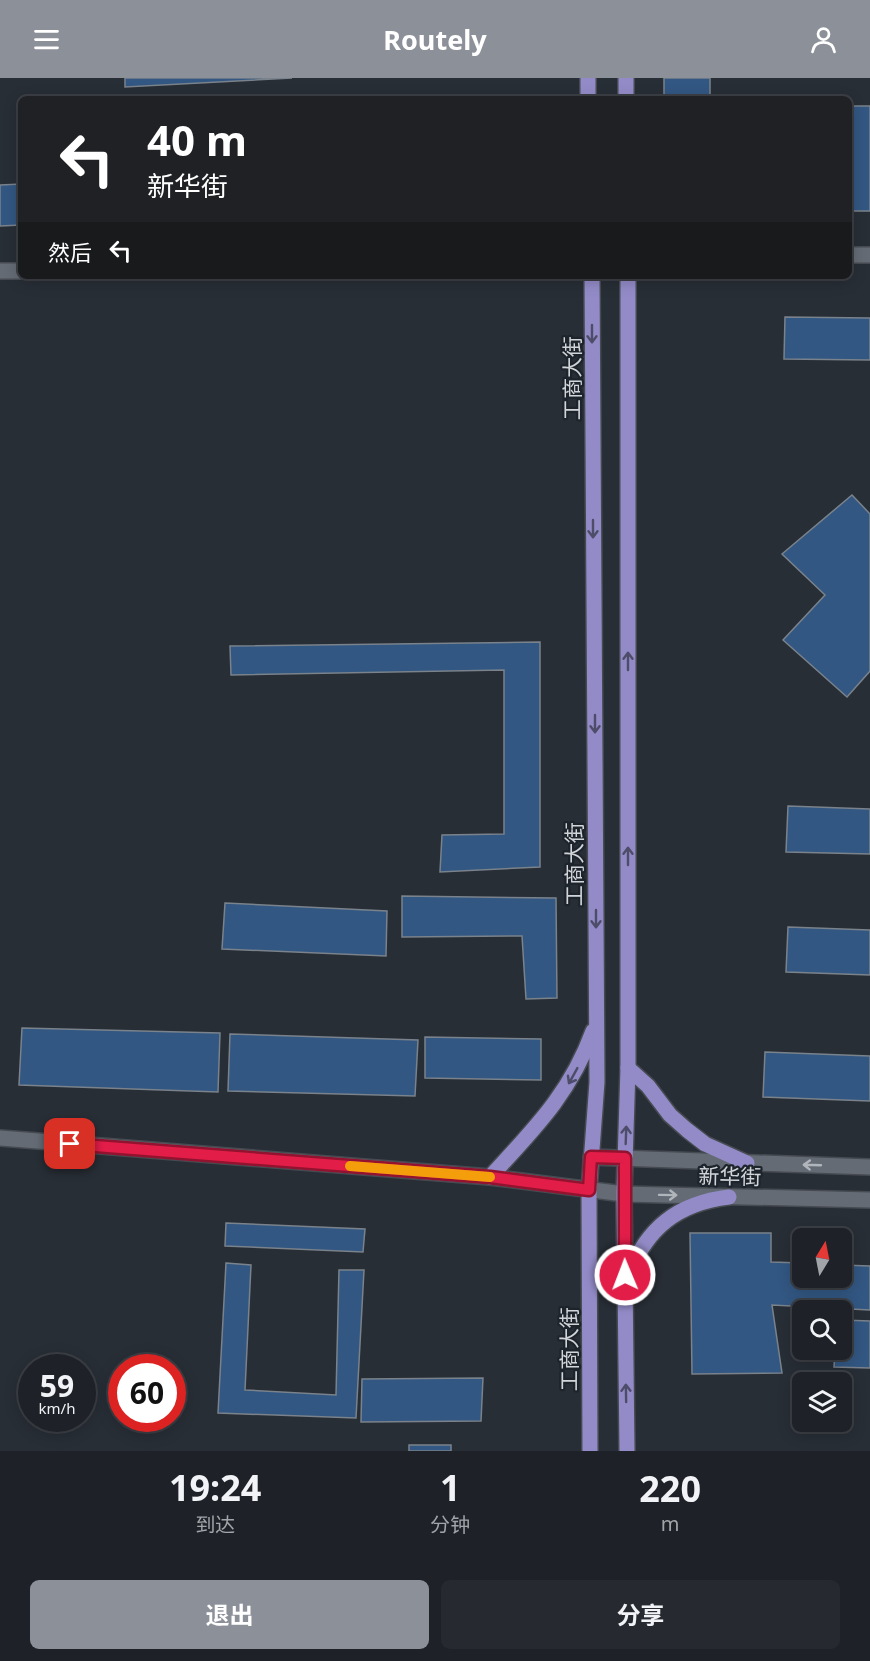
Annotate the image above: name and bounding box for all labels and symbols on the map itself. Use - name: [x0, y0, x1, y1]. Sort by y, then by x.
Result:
- one-way arrow: [586, 324, 598, 344]
- street label: 工商大街: [558, 336, 586, 420]
- one-way arrow: [587, 519, 599, 539]
- one-way arrow: [622, 651, 634, 671]
- one-way arrow: [589, 714, 601, 734]
- street label: 工商大街: [560, 822, 588, 906]
- one-way arrow: [622, 846, 634, 866]
- one-way arrow: [590, 909, 602, 929]
- one-way arrow: [567, 1067, 579, 1084]
- pin: [44, 1118, 95, 1169]
- one-way arrow: [620, 1125, 631, 1145]
- one-way arrow: [802, 1160, 822, 1171]
- street label: 新华街: [698, 1161, 762, 1191]
- one-way arrow: [658, 1189, 678, 1201]
- north arrow: [792, 1228, 852, 1288]
- position arrow: [593, 1243, 657, 1307]
- street label: 工商大街: [555, 1307, 583, 1391]
- speed limit sign: 60: [108, 1354, 186, 1432]
- one-way arrow: [620, 1383, 632, 1403]

